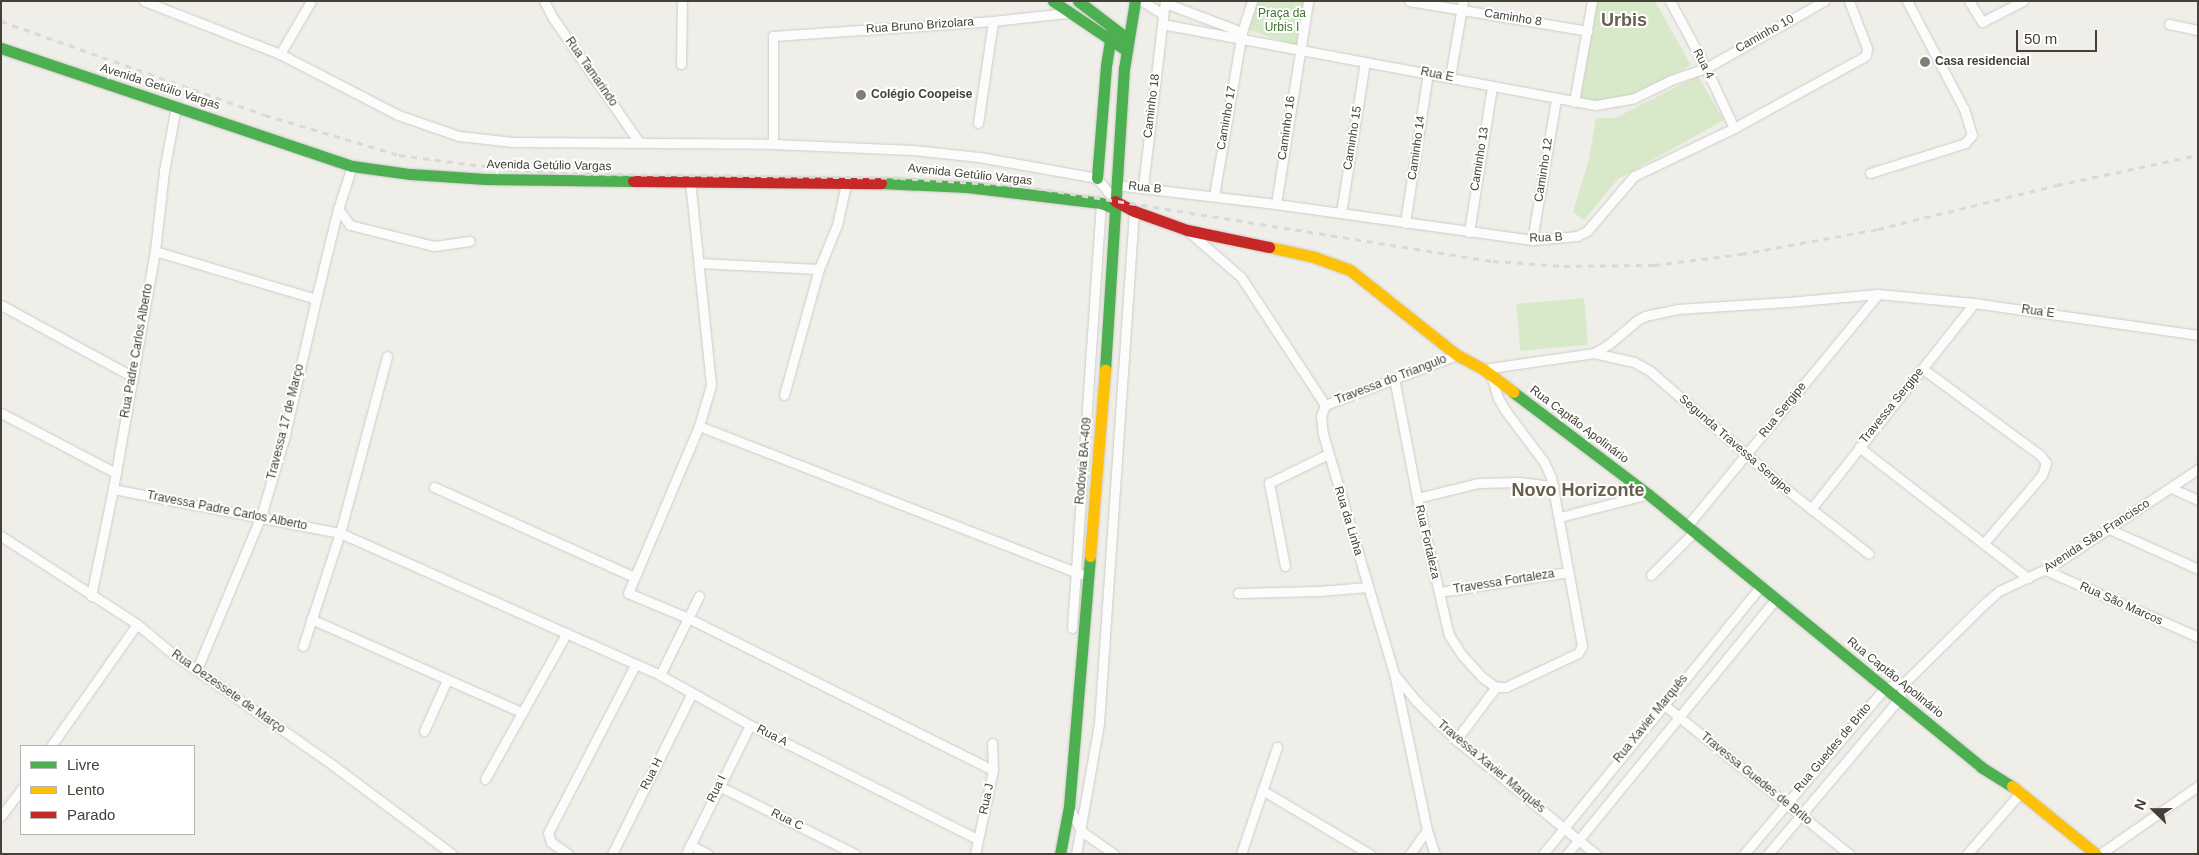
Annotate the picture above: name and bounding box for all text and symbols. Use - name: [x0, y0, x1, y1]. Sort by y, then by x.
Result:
- street label: Caminho 8: [1483, 6, 1543, 30]
- park label: Praça da Urbis I: [1258, 7, 1306, 35]
- district label: Urbis: [1601, 9, 1647, 31]
- street label: Caminho 10: [1733, 12, 1797, 56]
- street label: Rua Bruno Brizolara: [866, 15, 974, 37]
- scale bar: [2019, 20, 2100, 52]
- text: 50 m: [2024, 30, 2057, 47]
- street label: Rua Tamarindo: [562, 35, 620, 109]
- street label: Rua 4: [1689, 46, 1717, 82]
- place label: Casa residencial: [1935, 55, 2030, 69]
- marker: Casa residencial: [1919, 56, 1931, 68]
- street label: Avenida Getúlio Vargas: [98, 61, 222, 113]
- street label: Rua E: [1419, 65, 1455, 85]
- street label: Caminho 18: [1141, 73, 1163, 139]
- street label: Caminho 17: [1214, 85, 1240, 151]
- place label: Colégio Coopeise: [871, 88, 972, 102]
- marker: Colégio Coopeise: [855, 89, 867, 101]
- street label: Caminho 16: [1275, 95, 1299, 161]
- street label: Caminho 15: [1341, 105, 1365, 171]
- street label: Caminho 14: [1405, 115, 1429, 181]
- street label: Caminho 13: [1468, 126, 1492, 192]
- street label: Caminho 12: [1532, 137, 1556, 203]
- street label: Avenida Getúlio Vargas: [486, 158, 612, 174]
- street label: Avenida Getúlio Vargas: [907, 161, 1033, 189]
- street label: Rua B: [1128, 179, 1162, 197]
- street label: Rua B: [1529, 230, 1563, 246]
- street label: Rua Padre Carlos Alberto: [118, 282, 156, 420]
- street label: Rua E: [2020, 303, 2056, 321]
- street label: Travessa do Triangulo: [1333, 352, 1449, 408]
- street label: Travessa 17 de Março: [265, 363, 307, 481]
- street label: Travessa Sergipe: [1857, 365, 1927, 447]
- street label: Rua Sergipe: [1756, 380, 1810, 440]
- street label: Rua Captão Apolinário: [1526, 383, 1632, 467]
- street label: Segunda Travessa Sergipe: [1676, 392, 1794, 498]
- street label: Rodovia BA-409: [1073, 417, 1095, 505]
- district label: Novo Horizonte: [1512, 479, 1644, 501]
- street label: Rua da Linha: [1331, 485, 1365, 557]
- street label: Travessa Padre Carlos Alberto: [145, 488, 309, 534]
- street label: Avenida São Francisco: [2041, 496, 2153, 576]
- street label: Rua Fortaleza: [1412, 504, 1442, 580]
- street label: Travessa Fortaleza: [1452, 567, 1556, 597]
- street label: Rua São Marcos: [2077, 579, 2165, 629]
- street label: Rua Captão Apolinário: [1844, 634, 1946, 722]
- street label: Rua Dezessete de Março: [168, 647, 288, 737]
- street label: Rua Xavier Marquês: [1611, 672, 1691, 766]
- street label: Rua Guedes de Brito: [1791, 700, 1875, 796]
- street label: Travessa Xavier Marquês: [1434, 718, 1548, 816]
- street label: Rua A: [754, 722, 790, 750]
- street label: Travessa Guedes de Brito: [1697, 730, 1815, 828]
- legend: [20, 745, 195, 835]
- text: Livre: [67, 756, 100, 773]
- street label: Rua H: [638, 756, 666, 792]
- street label: Rua I: [704, 773, 730, 805]
- text: Lento: [67, 781, 105, 798]
- street label: Rua J: [977, 782, 997, 816]
- north arrow: [2129, 785, 2179, 835]
- text: N: [2131, 797, 2149, 812]
- text: Parado: [67, 806, 115, 823]
- street label: Rua C: [769, 806, 805, 834]

